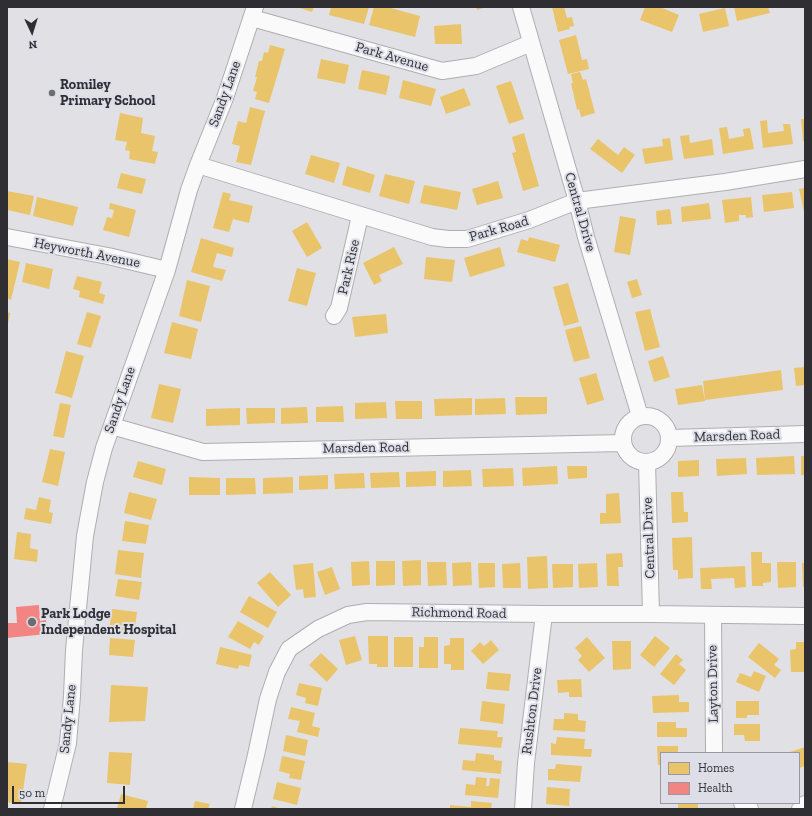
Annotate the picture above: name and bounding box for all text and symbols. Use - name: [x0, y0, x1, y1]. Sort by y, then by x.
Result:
- north arrow: [12, 12, 52, 52]
- text: N: [28, 38, 38, 51]
- street label: Park Avenue: [353, 39, 431, 75]
- street label: Sandy Lane: [205, 59, 245, 129]
- place label: Romiley Primary School: [60, 77, 155, 110]
- marker: Romiley Primary School: [47, 88, 57, 98]
- street label: Central Drive: [561, 171, 599, 253]
- street label: Park Road: [467, 213, 531, 245]
- street label: Heyworth Avenue: [32, 234, 142, 272]
- street label: Park Rise: [334, 238, 364, 296]
- street label: Sandy Lane: [101, 365, 139, 435]
- street label: Marsden Road: [693, 426, 781, 446]
- street label: Marsden Road: [323, 439, 409, 457]
- street label: Central Drive: [639, 497, 659, 579]
- street label: Richmond Road: [411, 604, 507, 622]
- place label: Park Lodge Independent Hospital: [41, 606, 176, 638]
- marker: Park Lodge Independent Hospital: [26, 616, 38, 628]
- street label: Layton Drive: [704, 645, 722, 723]
- street label: Rushton Drive: [518, 667, 546, 755]
- street label: Sandy Lane: [56, 684, 80, 754]
- legend: [660, 752, 800, 804]
- text: Homes: [698, 761, 734, 775]
- scale bar: [14, 778, 127, 804]
- text: Health: [698, 781, 733, 795]
- text: 50 m: [19, 786, 45, 800]

